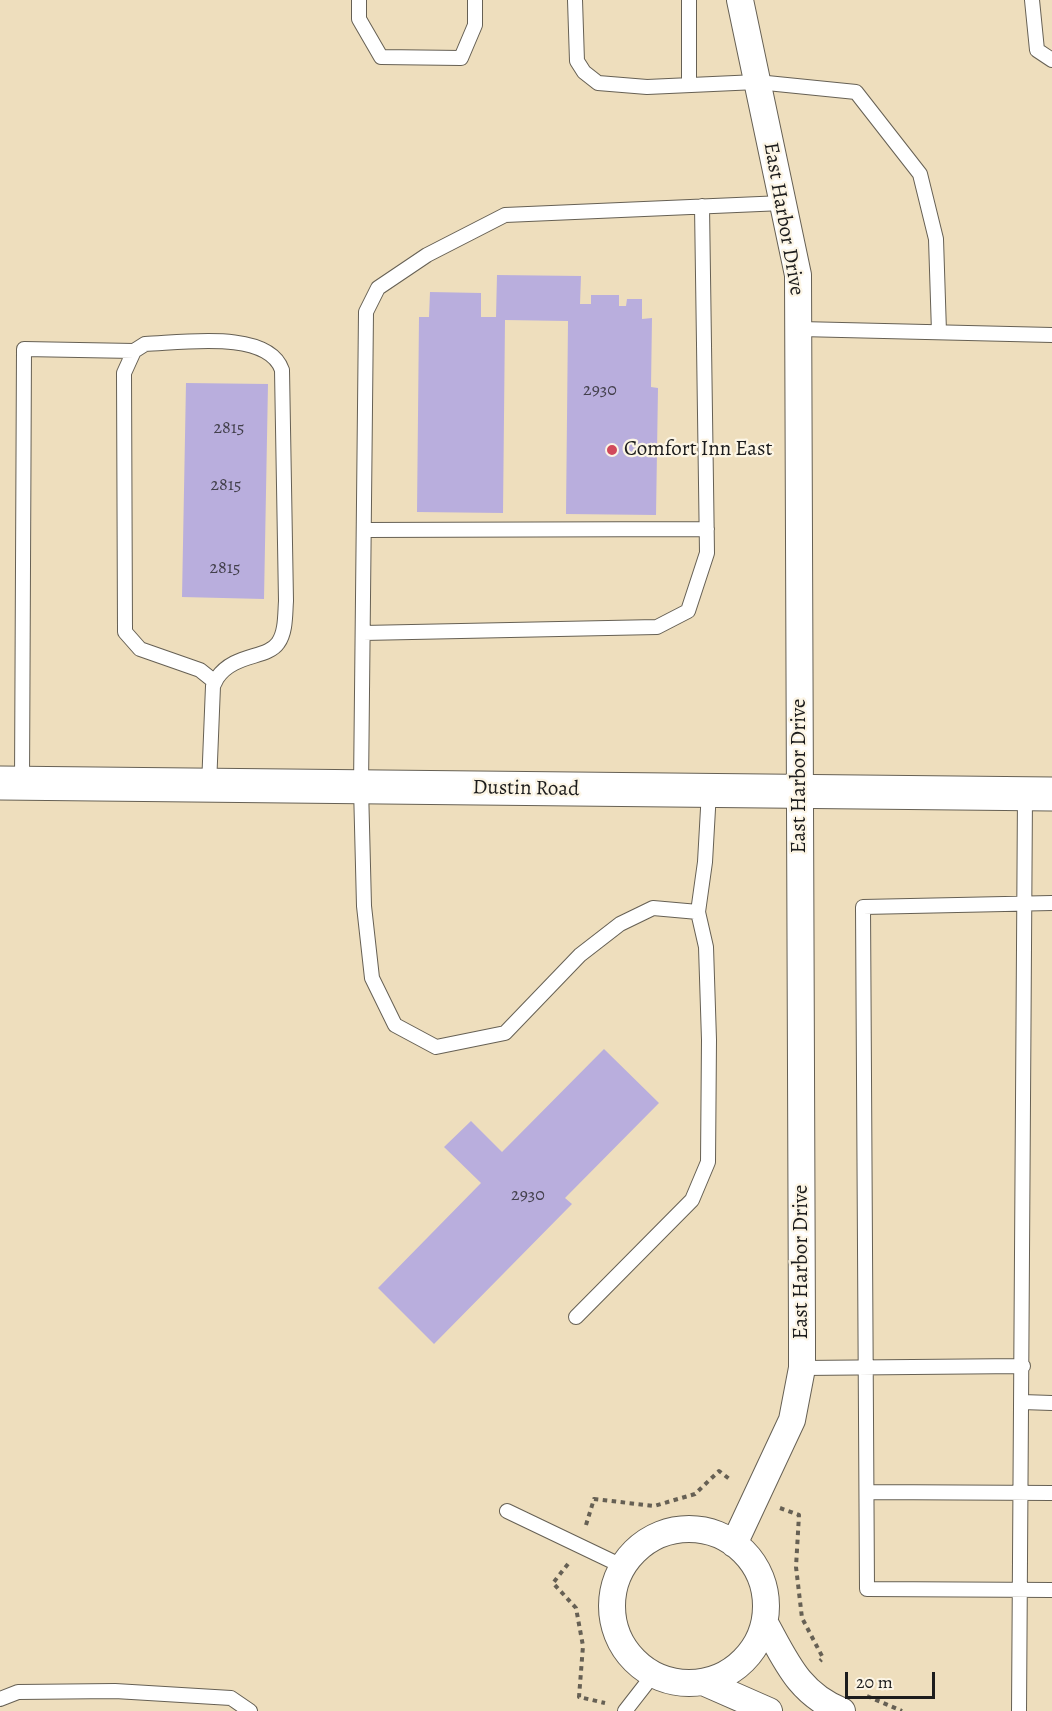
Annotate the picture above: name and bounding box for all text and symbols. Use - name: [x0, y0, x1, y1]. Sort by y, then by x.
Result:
- street label: East Harbor Drive: [757, 140, 809, 298]
- house number: 2930: [583, 380, 617, 402]
- house number: 2815: [213, 418, 245, 440]
- place label: Comfort Inn East: [624, 437, 772, 463]
- marker: Comfort Inn East: [605, 443, 619, 457]
- house number: 2815: [210, 475, 242, 497]
- house number: 2815: [209, 558, 241, 580]
- street label: East Harbor Drive: [787, 698, 813, 854]
- street label: Dustin Road: [472, 775, 580, 803]
- street label: East Harbor Drive: [789, 1184, 815, 1340]
- house number: 2930: [511, 1185, 545, 1207]
- scale bar: [848, 1660, 938, 1698]
- text: 20 m: [856, 1670, 893, 1694]

